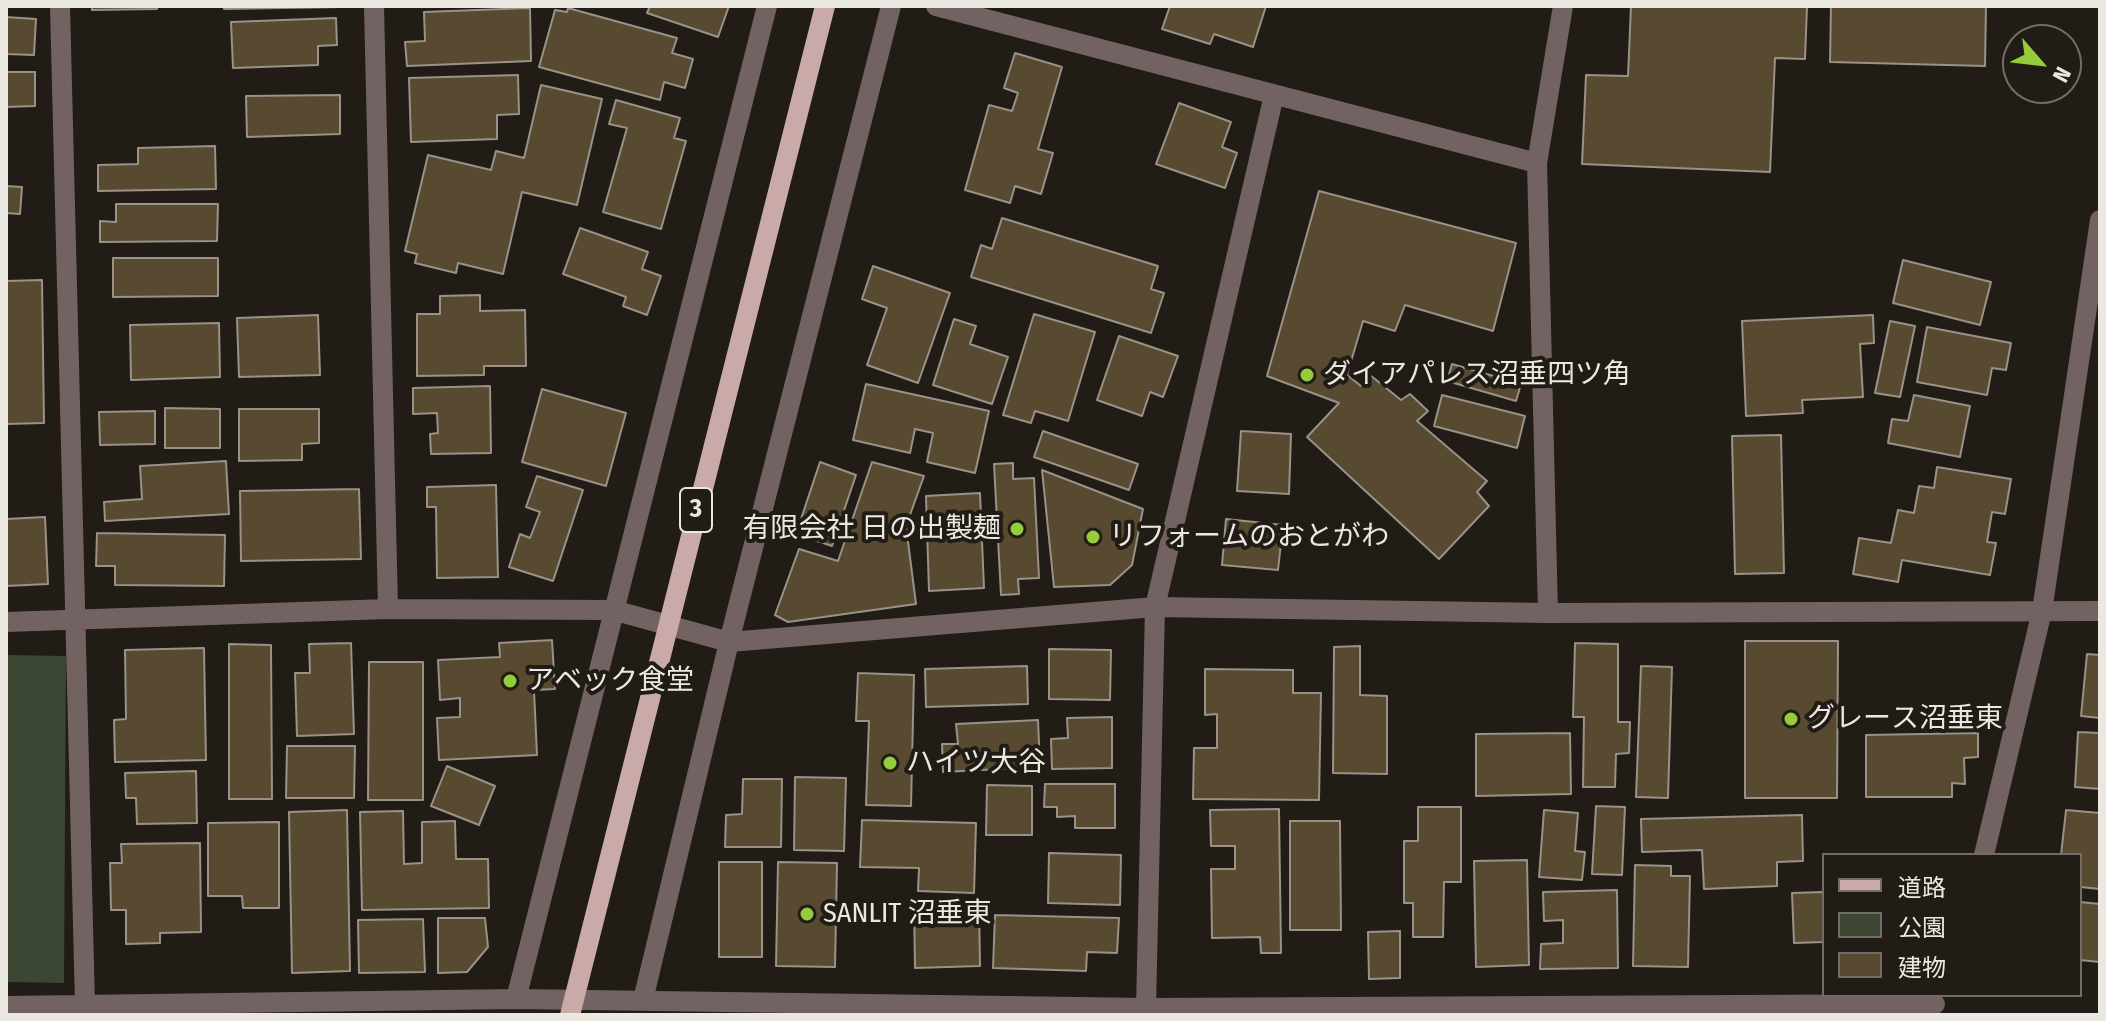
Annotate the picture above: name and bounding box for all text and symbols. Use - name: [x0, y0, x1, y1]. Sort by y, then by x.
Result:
- north arrow: [2002, 24, 2082, 104]
- text: N: [2047, 62, 2077, 87]
- place label: ダイアパレス沼垂四ツ角: [1323, 358, 1631, 392]
- marker: ダイアパレス沼垂四ツ角: [1298, 366, 1316, 384]
- road number: 3: [680, 488, 712, 532]
- place label: 有限会社 日の出製麺: [742, 512, 1001, 546]
- marker: 有限会社 日の出製麺: [1008, 520, 1026, 538]
- place label: リフォームのおとがわ: [1109, 520, 1389, 554]
- marker: リフォームのおとがわ: [1084, 528, 1102, 546]
- place label: アベック食堂: [526, 664, 694, 698]
- marker: アベック食堂: [501, 672, 519, 690]
- place label: グレース沼垂東: [1807, 702, 2003, 736]
- marker: グレース沼垂東: [1782, 710, 1800, 728]
- place label: ハイツ大谷: [906, 746, 1046, 780]
- marker: ハイツ大谷: [881, 754, 899, 772]
- legend: [1822, 853, 2082, 997]
- text: 道路: [1898, 874, 1946, 902]
- place label: SANLIT 沼垂東: [823, 897, 992, 931]
- marker: SANLIT 沼垂東: [798, 905, 816, 923]
- text: 公園: [1898, 914, 1946, 942]
- text: 建物: [1898, 954, 1946, 982]

